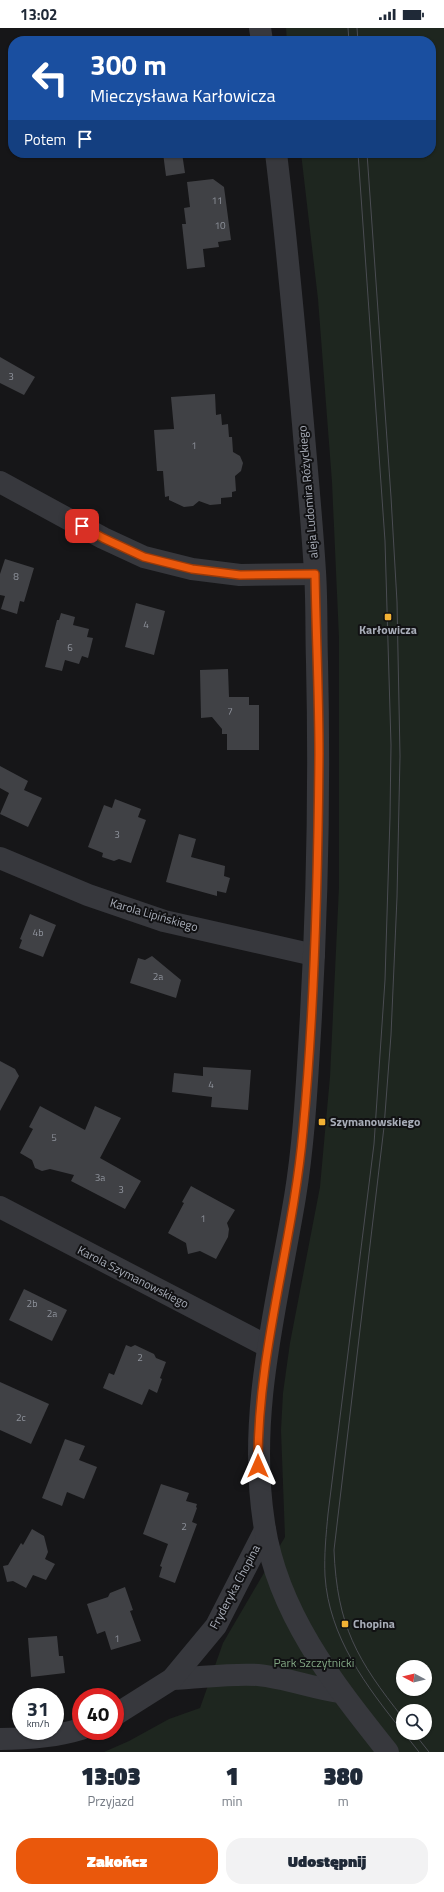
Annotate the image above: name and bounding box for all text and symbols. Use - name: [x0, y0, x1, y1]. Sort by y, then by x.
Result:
- text: 13:02: [20, 3, 57, 26]
- text: 300 m: [90, 43, 167, 86]
- icon: left: [24, 52, 76, 104]
- text: Mieczysława Karłowicza: [90, 82, 276, 109]
- text: Potem: [24, 128, 66, 151]
- icon: arrive: [74, 128, 96, 150]
- house number: 11: [211, 193, 223, 208]
- house number: 10: [214, 218, 226, 233]
- house number: 3: [8, 369, 14, 384]
- street label: aleja Ludomira Różyckiego: [292, 425, 323, 559]
- house number: 1: [191, 438, 197, 453]
- pin: [65, 509, 99, 543]
- icon: arrive: [71, 515, 93, 537]
- house number: 8: [13, 569, 19, 584]
- marker: Karłowicza: [383, 612, 393, 622]
- house number: 4: [143, 617, 149, 632]
- place label: Karłowicza: [359, 620, 417, 639]
- house number: 6: [67, 640, 73, 655]
- house number: 7: [227, 704, 233, 719]
- house number: 3: [114, 827, 120, 842]
- street label: Karola Lipińskiego: [108, 893, 200, 936]
- house number: 4b: [33, 925, 43, 940]
- house number: 2a: [153, 969, 163, 984]
- house number: 4: [208, 1077, 214, 1092]
- place label: Szymanowskiego: [330, 1112, 420, 1131]
- marker: Szymanowskiego: [317, 1117, 327, 1127]
- house number: 5: [51, 1130, 57, 1145]
- house number: 3a: [95, 1170, 105, 1185]
- house number: 3: [118, 1182, 124, 1197]
- house number: 1: [200, 1211, 206, 1226]
- street label: Karola Szymanowskiego: [74, 1240, 192, 1313]
- house number: 2b: [27, 1296, 37, 1311]
- house number: 2a: [47, 1306, 57, 1321]
- house number: 2: [137, 1350, 143, 1365]
- house number: 2c: [16, 1410, 26, 1425]
- position arrow: [237, 1445, 279, 1487]
- house number: 2: [181, 1519, 187, 1534]
- street label: Fryderyka Chopina: [204, 1541, 265, 1632]
- place label: Chopina: [353, 1614, 395, 1633]
- marker: Chopina: [340, 1619, 350, 1629]
- house number: 1: [114, 1631, 120, 1646]
- park label: Park Szczytnicki: [274, 1653, 354, 1672]
- north arrow: [396, 1660, 432, 1696]
- map controls: [396, 1660, 432, 1740]
- speed limit sign: 40: [72, 1688, 124, 1740]
- text: 31: [27, 1693, 49, 1724]
- button: search: [396, 1704, 432, 1740]
- text: km/h: [27, 1716, 49, 1731]
- text: 13:03: [81, 1758, 141, 1794]
- text: 1: [225, 1758, 239, 1794]
- text: 380: [323, 1758, 363, 1794]
- text: Przyjazd: [88, 1791, 134, 1811]
- text: min: [222, 1791, 242, 1811]
- text: m: [338, 1791, 349, 1811]
- button: Zakończ: [16, 1838, 218, 1884]
- button: Udostępnij: [226, 1838, 428, 1884]

